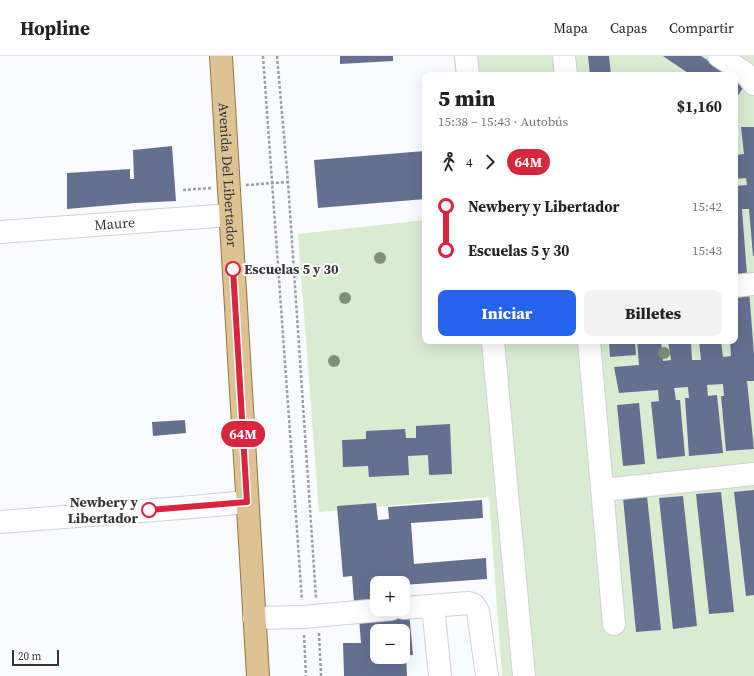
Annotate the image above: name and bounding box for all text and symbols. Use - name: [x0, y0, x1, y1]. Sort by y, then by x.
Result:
- text: Hopline: [20, 15, 90, 41]
- text: Mapa: [553, 18, 588, 38]
- text: Capas: [610, 18, 647, 38]
- text: Compartir: [669, 18, 734, 38]
- text: 5 min: [438, 83, 495, 113]
- text: $1,160: [677, 96, 722, 117]
- street label: Avenida Del Libertador: [214, 102, 242, 248]
- text: 15:38 – 15:43 · Autobús: [438, 113, 568, 130]
- icon: walk: [438, 151, 460, 173]
- icon: forward: [479, 151, 501, 173]
- text: 64M: [515, 152, 542, 172]
- text: 4: [466, 154, 473, 171]
- text: Newbery y Libertador: [468, 196, 620, 217]
- text: 15:42: [692, 198, 722, 215]
- street label: Maure: [94, 212, 136, 235]
- text: Escuelas 5 y 30: [468, 240, 569, 261]
- text: 15:43: [692, 242, 722, 259]
- place label: Escuelas 5 y 30: [244, 259, 339, 279]
- marker: Escuelas 5 y 30: [225, 261, 241, 277]
- button: Iniciar: [438, 290, 576, 336]
- button: Billetes: [584, 290, 722, 336]
- line badge: 64M: [220, 421, 266, 447]
- text: 64M: [229, 424, 257, 444]
- place label: Newbery y Libertador: [68, 492, 139, 528]
- marker: Newbery y Libertador: [141, 502, 157, 518]
- map controls: [370, 576, 410, 664]
- button: +: [370, 576, 410, 616]
- button: −: [370, 624, 410, 664]
- scale bar: [12, 648, 59, 667]
- text: 20 m: [18, 649, 41, 664]

